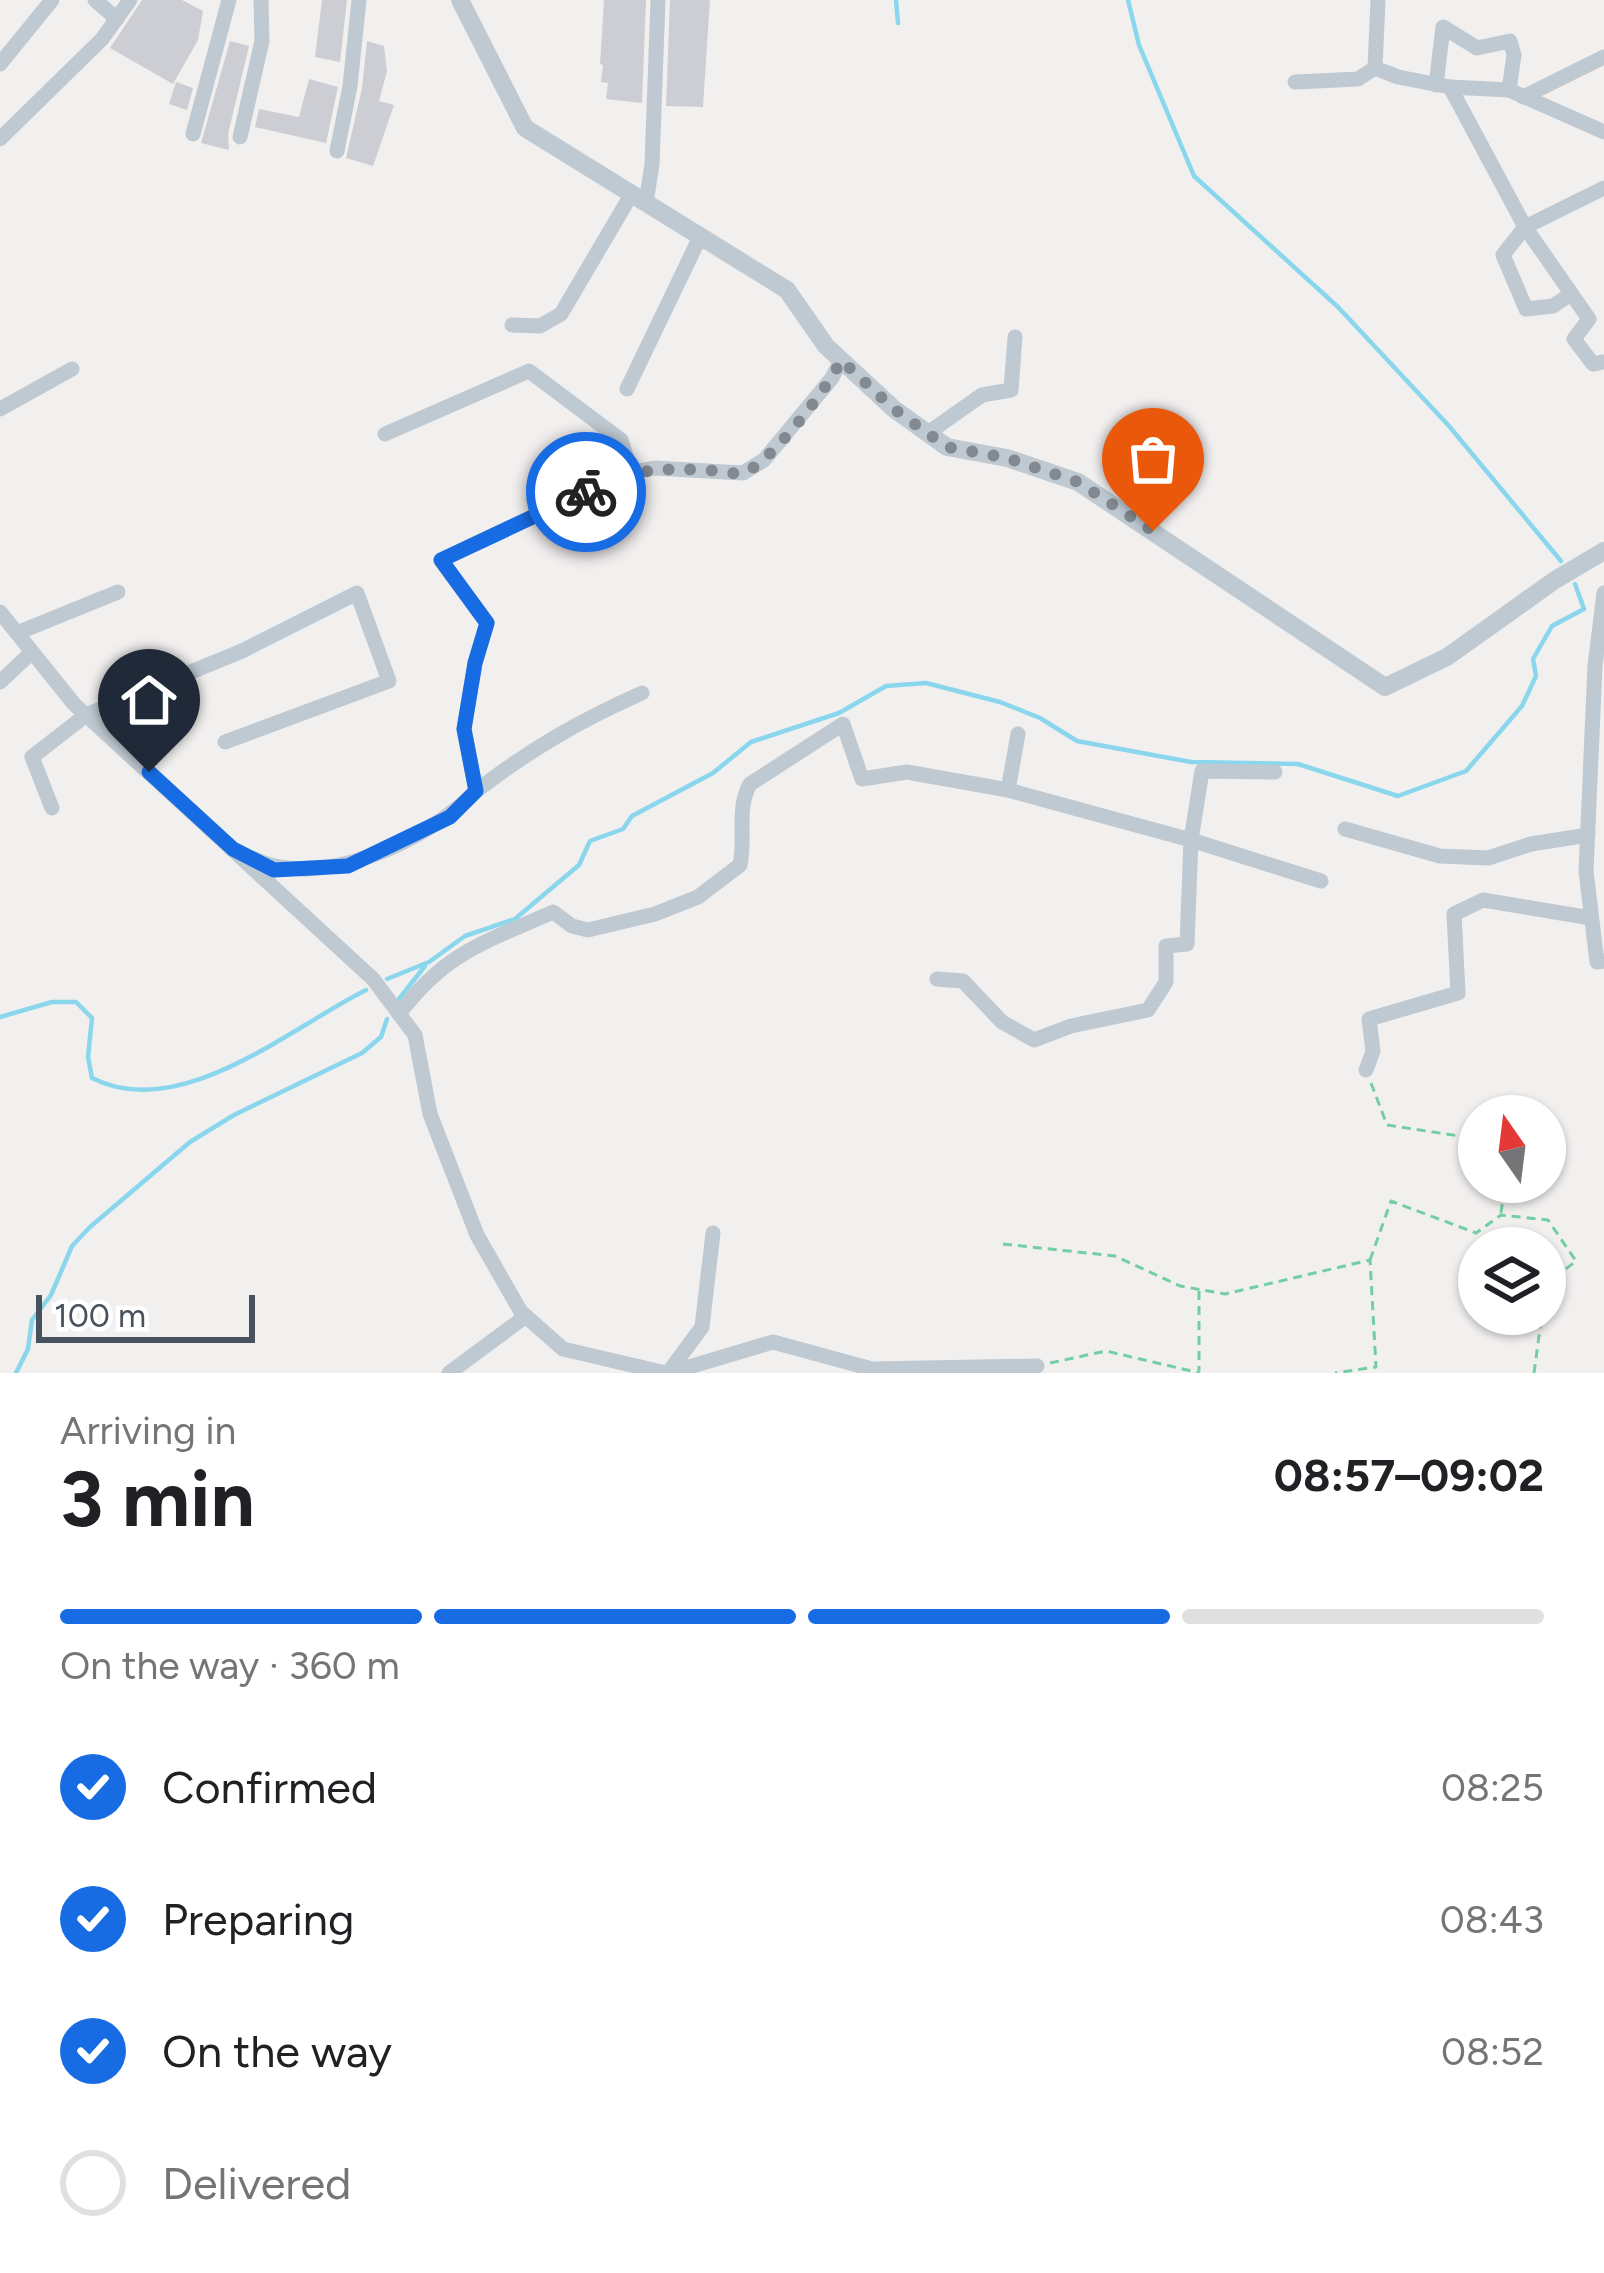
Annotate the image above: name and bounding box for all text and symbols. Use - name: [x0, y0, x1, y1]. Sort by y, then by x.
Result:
- pin: [1102, 408, 1204, 531]
- icon: bag: [1120, 426, 1186, 492]
- courier: [526, 432, 646, 552]
- icon: bike: [553, 459, 619, 525]
- pin: [98, 649, 200, 772]
- icon: home: [116, 667, 182, 733]
- north arrow: [1458, 1095, 1566, 1203]
- map controls: [1458, 1095, 1566, 1335]
- button: layers: [1458, 1227, 1566, 1335]
- scale bar: [36, 1289, 255, 1342]
- text: 100 m: [54, 1296, 146, 1335]
- text: Arriving in: [60, 1407, 236, 1454]
- text: 08:57–09:02: [1274, 1448, 1544, 1502]
- text: 3 min: [60, 1452, 255, 1546]
- text: On the way · 360 m: [60, 1642, 400, 1689]
- icon: check: [60, 1754, 126, 1820]
- text: Confirmed: [162, 1760, 377, 1814]
- text: 08:25: [1441, 1764, 1544, 1811]
- icon: check: [60, 1886, 126, 1952]
- text: Preparing: [162, 1892, 354, 1946]
- text: 08:43: [1440, 1896, 1544, 1943]
- icon: check: [60, 2018, 126, 2084]
- text: On the way: [162, 2024, 392, 2078]
- text: 08:52: [1441, 2028, 1544, 2075]
- text: Delivered: [162, 2156, 351, 2210]

